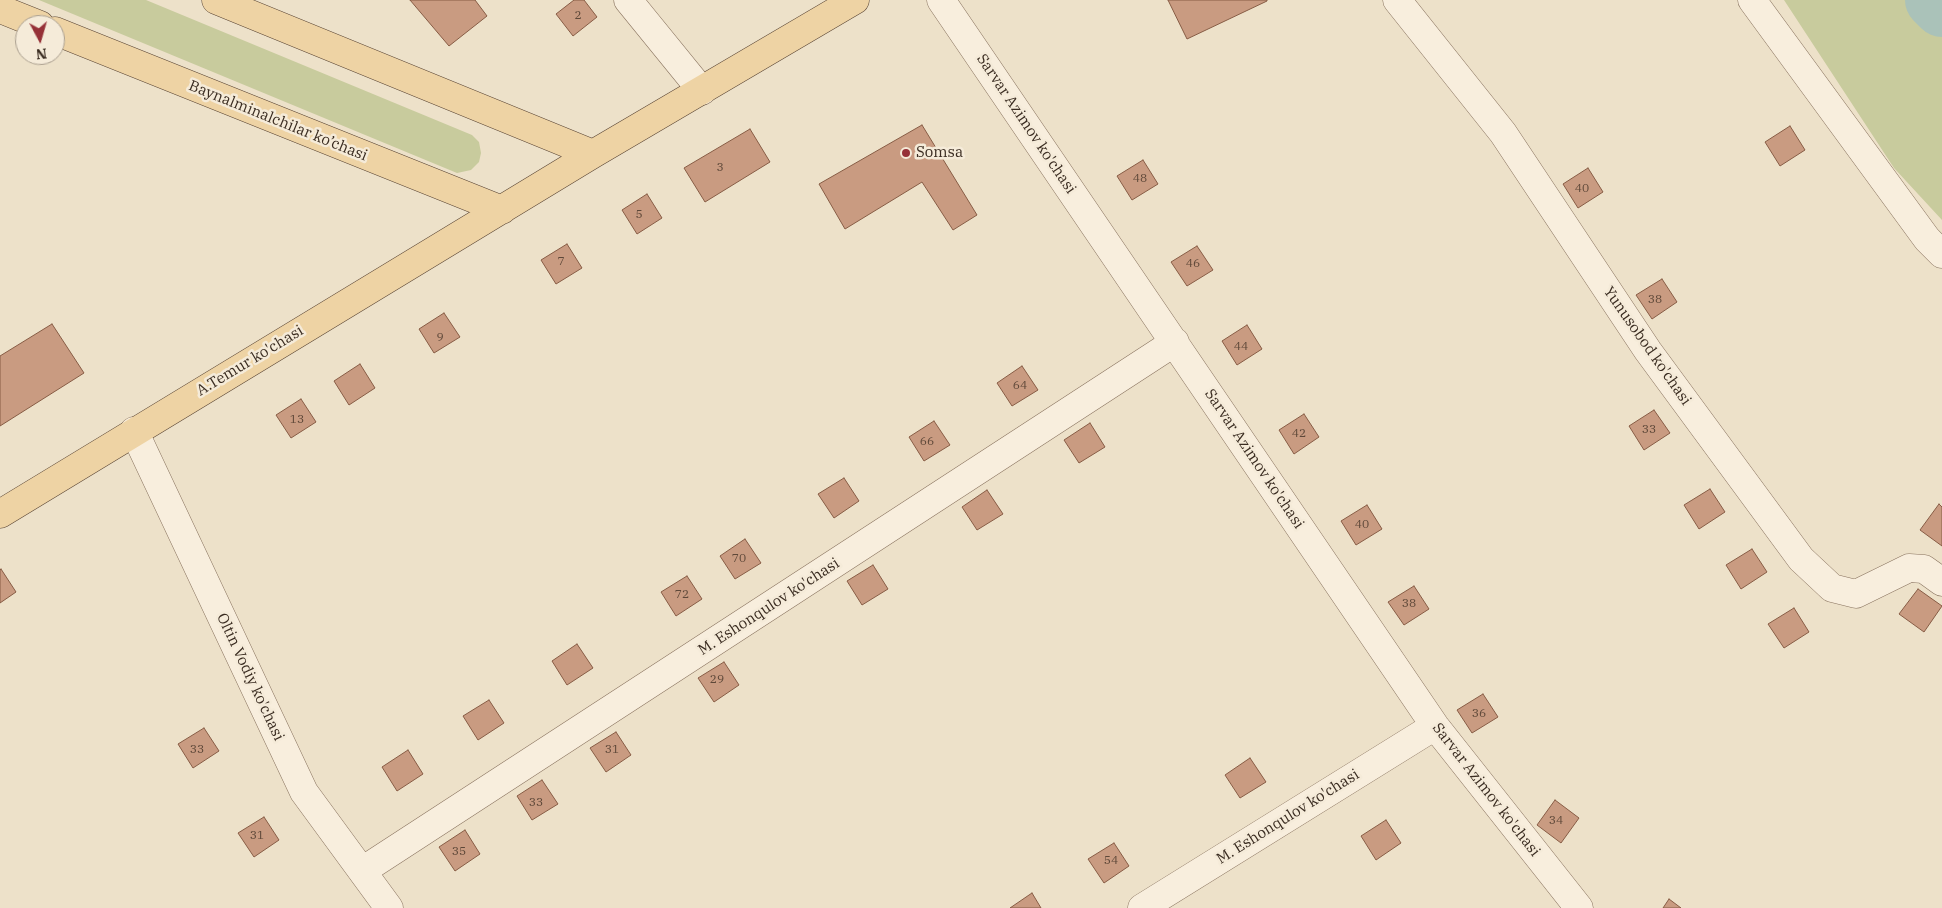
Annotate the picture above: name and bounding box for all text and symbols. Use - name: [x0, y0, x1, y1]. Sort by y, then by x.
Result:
- house number: 2: [574, 9, 582, 23]
- north arrow: [15, 15, 65, 65]
- text: N: [35, 44, 48, 63]
- street label: Sarvar Azimov ko'chasi: [973, 51, 1079, 197]
- street label: Baynalminalchilar ko’chasi: [186, 77, 370, 165]
- place label: Somsa: [916, 144, 963, 162]
- marker: Somsa: [900, 147, 912, 159]
- house number: 3: [716, 161, 724, 175]
- house number: 48: [1133, 172, 1147, 186]
- house number: 40: [1575, 182, 1589, 196]
- house number: 5: [635, 208, 643, 222]
- house number: 7: [557, 255, 565, 269]
- house number: 46: [1186, 257, 1200, 271]
- street label: Yunusobod ko'chasi: [1599, 283, 1695, 409]
- house number: 38: [1648, 293, 1662, 307]
- street label: A.Temur ko'chasi: [193, 322, 307, 400]
- house number: 9: [436, 331, 444, 345]
- house number: 44: [1234, 340, 1248, 354]
- house number: 64: [1013, 379, 1027, 393]
- street label: Sarvar Azimov ko'chasi: [1201, 386, 1307, 532]
- house number: 13: [290, 413, 304, 427]
- house number: 33: [1642, 423, 1656, 437]
- house number: 42: [1292, 427, 1306, 441]
- house number: 66: [920, 435, 934, 449]
- house number: 40: [1355, 518, 1369, 532]
- house number: 70: [732, 552, 746, 566]
- street label: M. Eshonqulov ko'chasi: [695, 555, 843, 659]
- house number: 72: [675, 588, 689, 602]
- house number: 38: [1402, 597, 1416, 611]
- street label: Oltin Vodiy ko'chasi: [213, 610, 287, 744]
- house number: 29: [710, 673, 724, 687]
- house number: 36: [1472, 707, 1486, 721]
- street label: Sarvar Azimov ko'chasi: [1428, 720, 1544, 860]
- house number: 33: [190, 743, 204, 757]
- house number: 31: [605, 743, 619, 757]
- street label: M. Eshonqulov ko'chasi: [1213, 766, 1363, 868]
- house number: 33: [529, 796, 543, 810]
- house number: 34: [1549, 814, 1563, 828]
- house number: 31: [250, 829, 264, 843]
- house number: 35: [452, 845, 466, 859]
- house number: 54: [1104, 854, 1118, 868]

